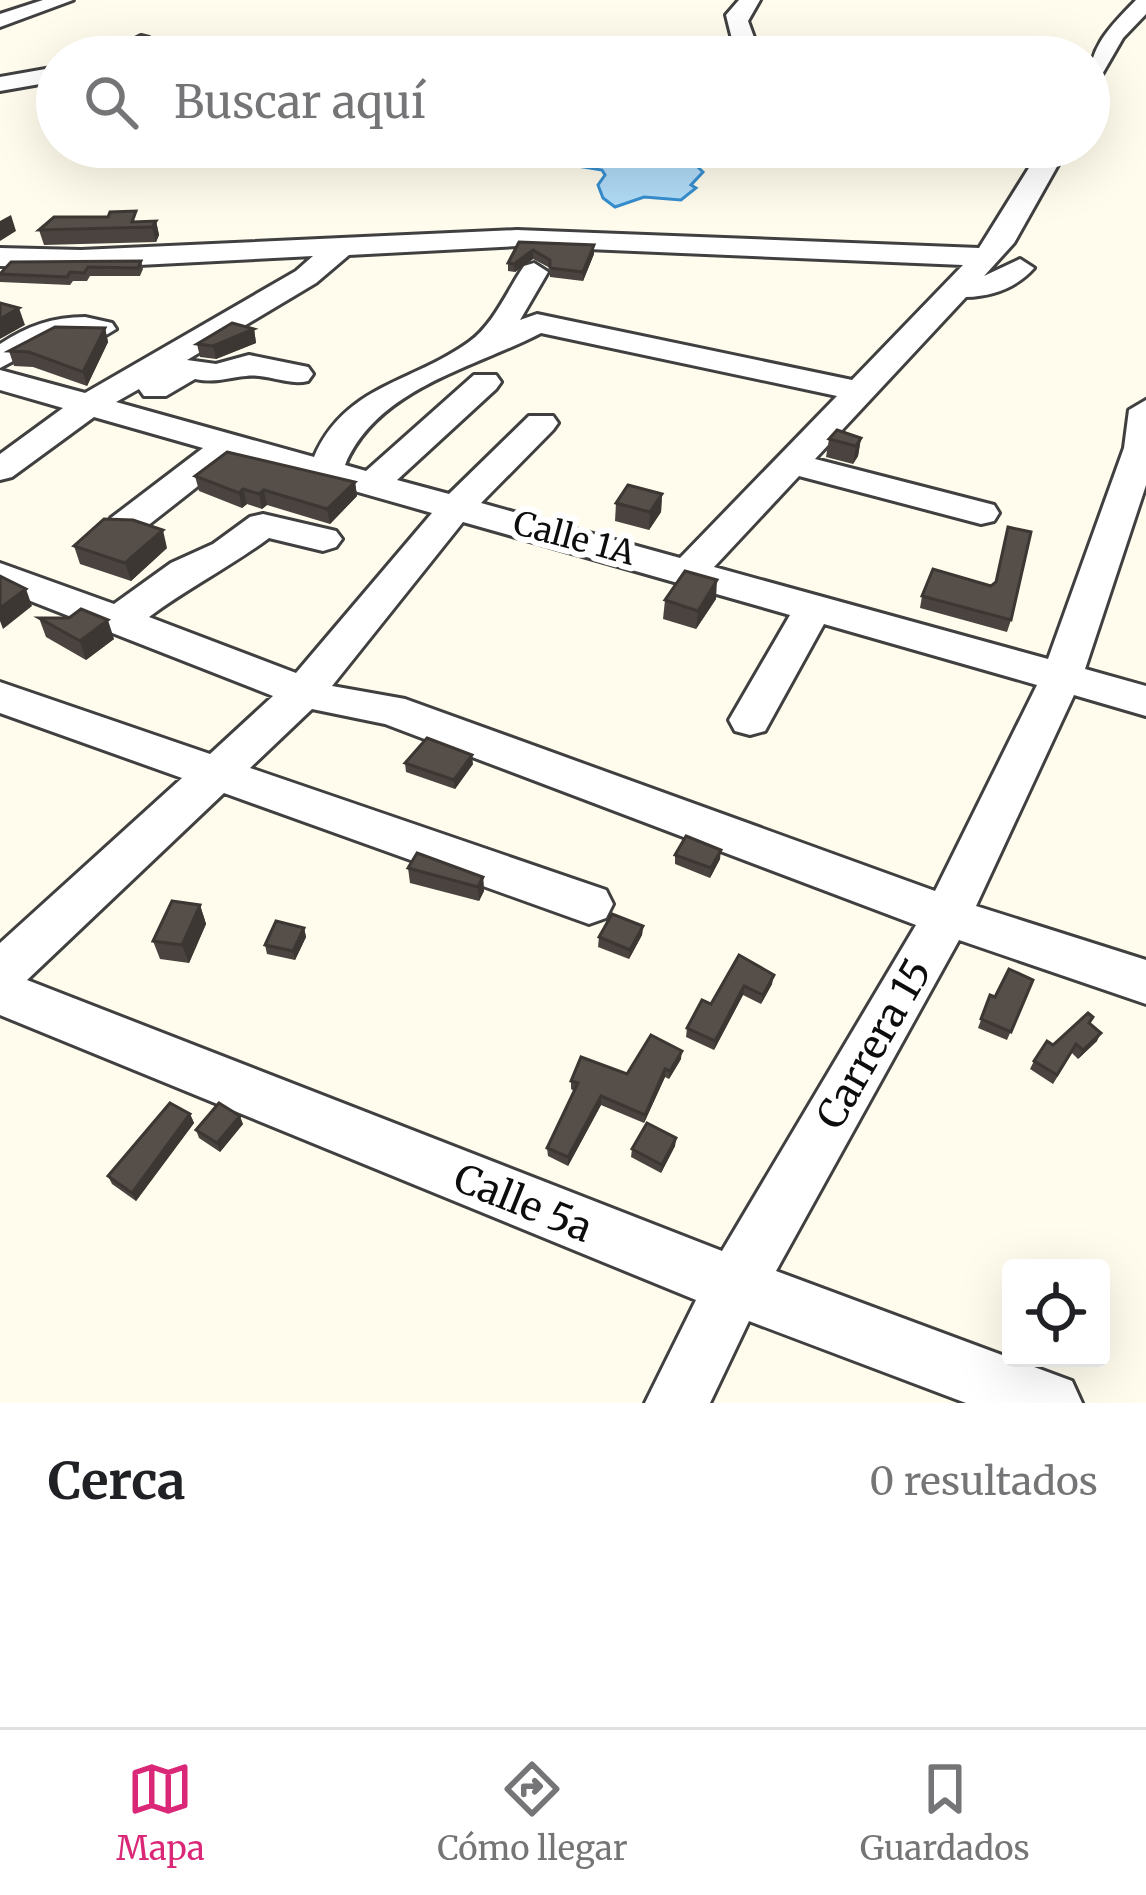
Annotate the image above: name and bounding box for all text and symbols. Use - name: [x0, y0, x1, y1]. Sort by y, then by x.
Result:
- search box: [36, 36, 1110, 168]
- icon: search: [78, 69, 144, 135]
- text: Buscar aquí: [174, 74, 425, 130]
- street label: Calle 1A: [509, 502, 640, 574]
- street label: Carrera 15: [806, 950, 942, 1138]
- street label: Calle 5a: [447, 1153, 599, 1253]
- map controls: [1002, 1259, 1110, 1367]
- button: locate: [1002, 1259, 1110, 1367]
- text: Cerca: [48, 1449, 186, 1513]
- text: 0 resultados: [869, 1457, 1098, 1506]
- tab: Mapa: [116, 1756, 205, 1869]
- tab: Cómo llegar: [437, 1756, 628, 1869]
- tab: Guardados: [860, 1756, 1030, 1869]

